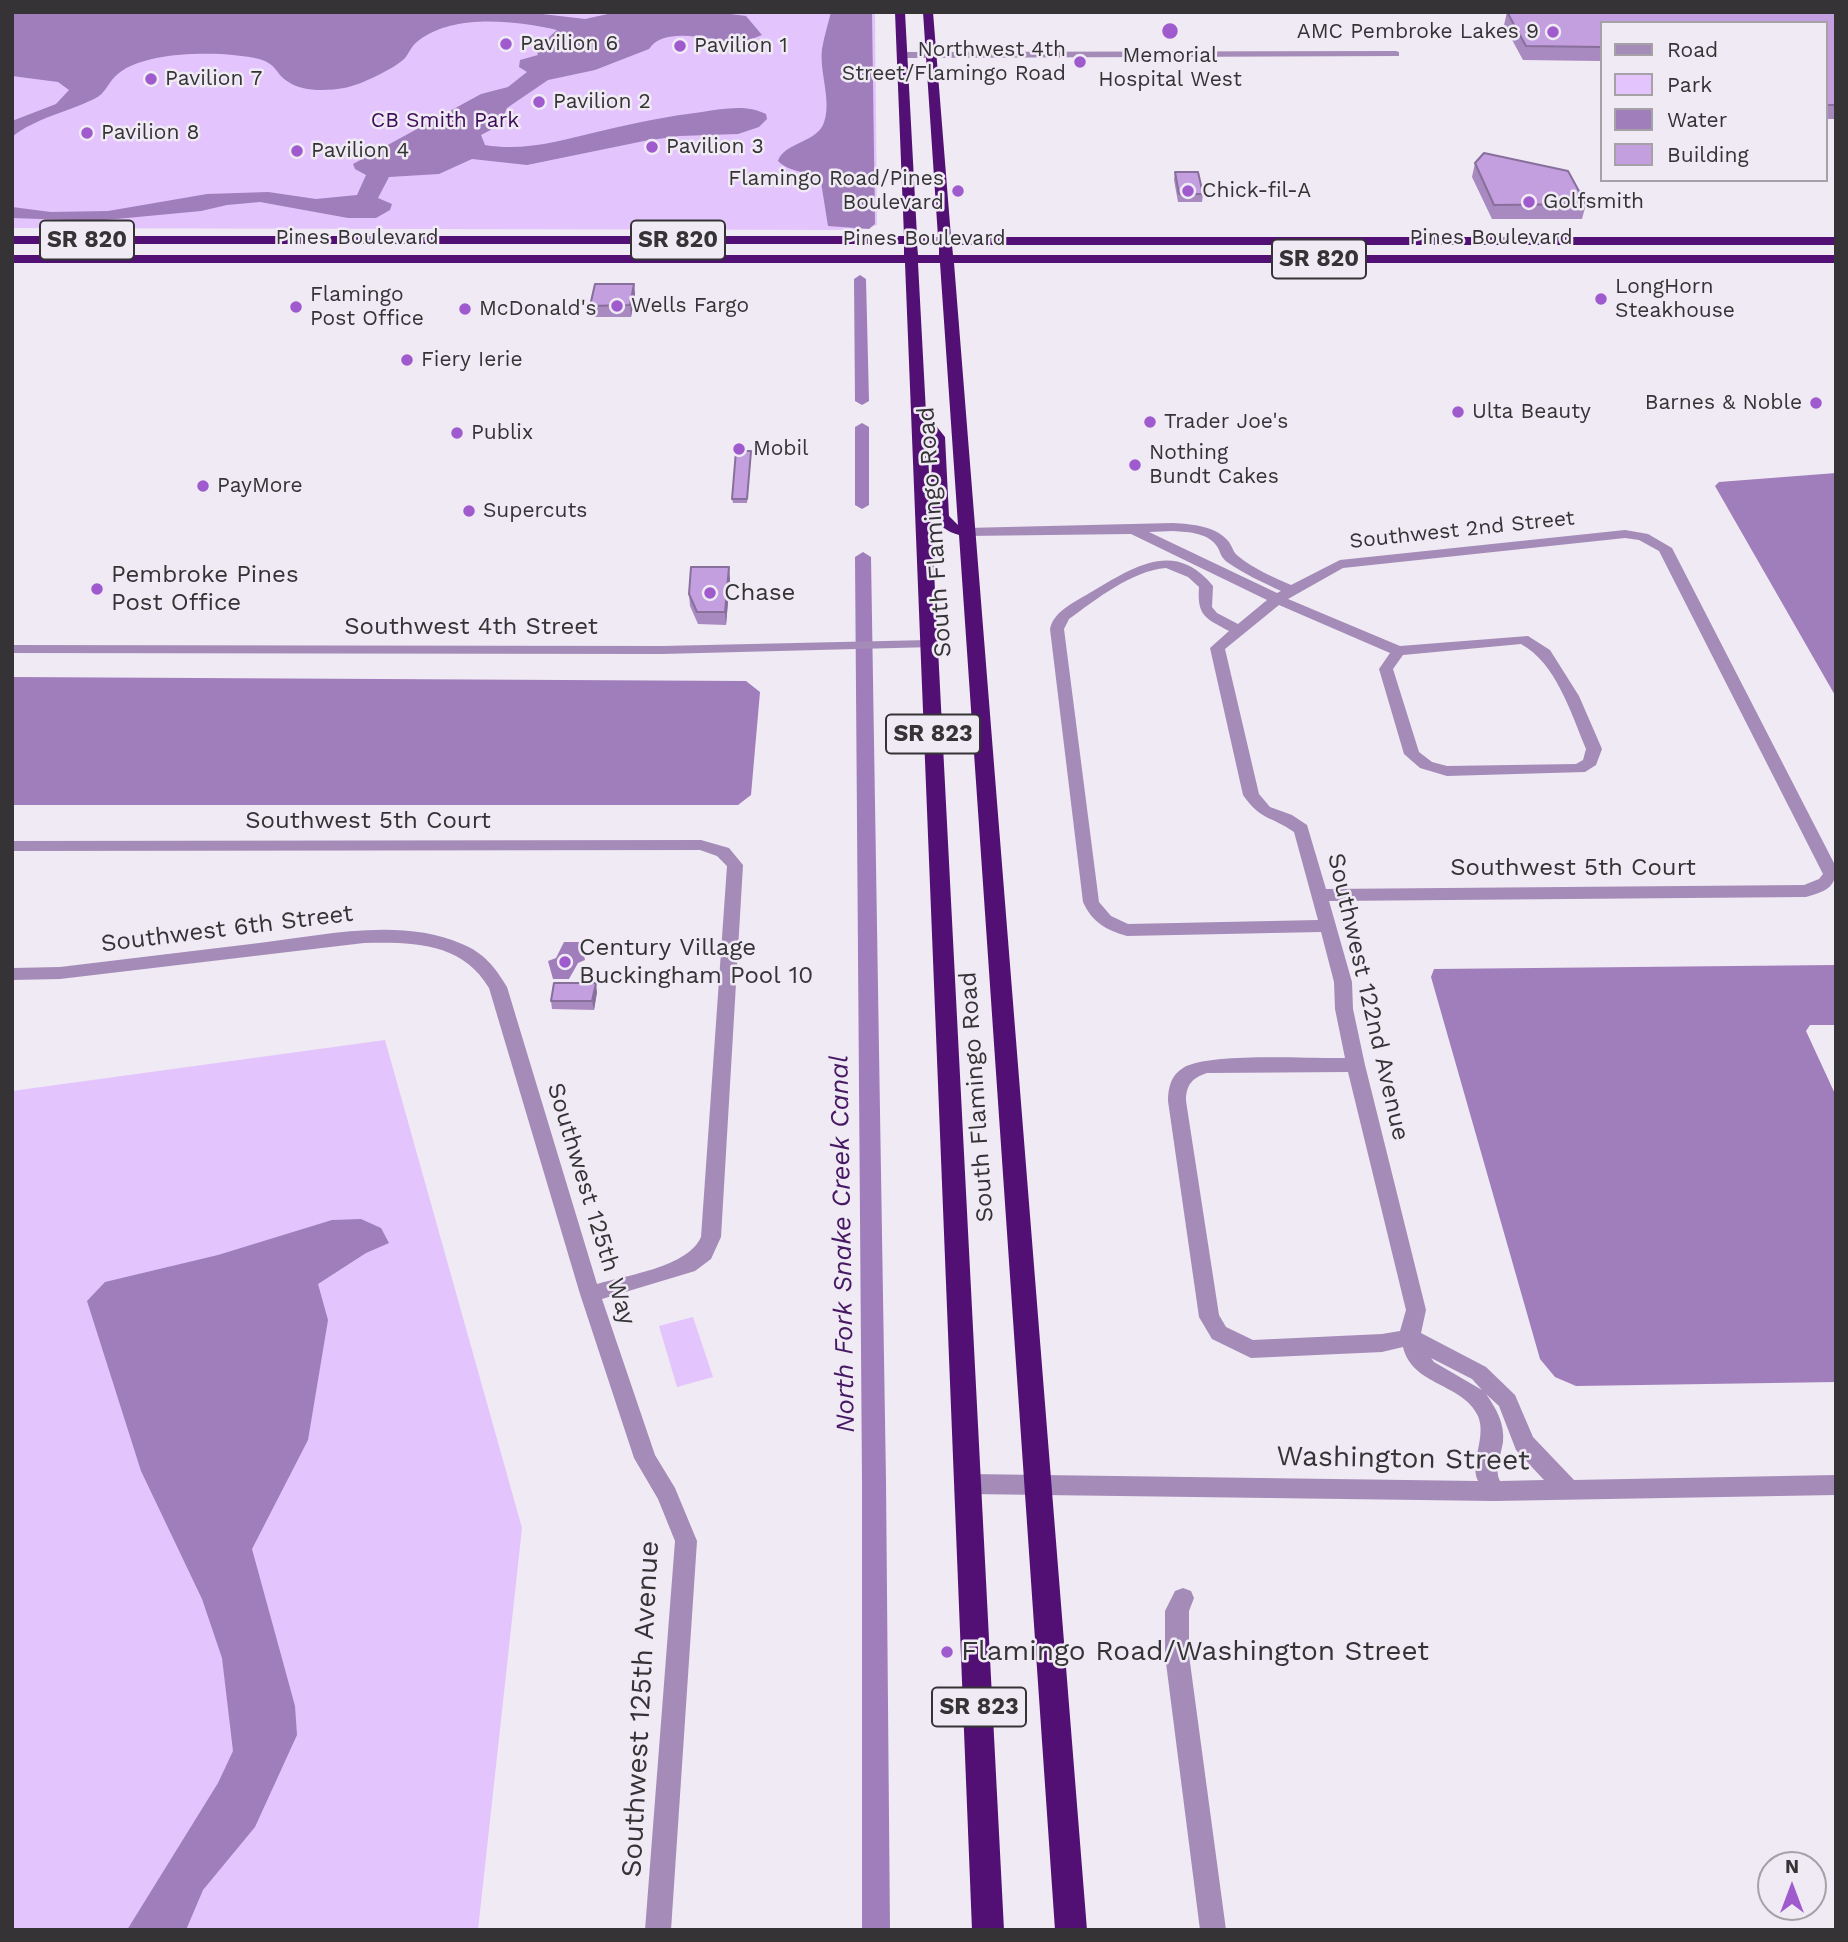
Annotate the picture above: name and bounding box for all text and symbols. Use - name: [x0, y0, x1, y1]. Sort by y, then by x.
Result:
- place label: AMC Pembroke Lakes 9: [1297, 19, 1539, 45]
- marker: Memorial Hospital West: [1160, 21, 1180, 41]
- legend: [1600, 21, 1827, 182]
- marker: AMC Pembroke Lakes 9: [1545, 24, 1561, 40]
- place label: Pavilion 6: [520, 31, 618, 57]
- place label: Pavilion 1: [694, 33, 788, 59]
- marker: Pavilion 6: [498, 36, 514, 52]
- place label: Northwest 4th Street/Flamingo Road: [842, 37, 1066, 87]
- text: Road: [1667, 37, 1718, 62]
- marker: Pavilion 1: [672, 38, 688, 54]
- place label: Memorial Hospital West: [1098, 43, 1242, 93]
- marker: Northwest 4th Street/Flamingo Road: [1072, 54, 1088, 70]
- place label: Pavilion 7: [165, 66, 262, 92]
- marker: Pavilion 7: [143, 71, 159, 87]
- text: Park: [1667, 72, 1712, 97]
- place label: Pavilion 2: [553, 89, 651, 115]
- marker: Pavilion 2: [531, 94, 547, 110]
- text: Water: [1667, 107, 1727, 132]
- park label: CB Smith Park: [371, 108, 519, 134]
- place label: Pavilion 8: [101, 120, 200, 146]
- marker: Pavilion 8: [79, 125, 95, 141]
- place label: Pavilion 3: [666, 134, 764, 160]
- place label: Pavilion 4: [311, 138, 409, 164]
- marker: Pavilion 3: [644, 139, 660, 155]
- text: Building: [1667, 142, 1749, 167]
- marker: Pavilion 4: [289, 143, 305, 159]
- place label: Flamingo Road/Pines Boulevard: [728, 166, 944, 216]
- place label: Chick-fil-A: [1202, 178, 1311, 204]
- marker: Flamingo Road/Pines Boulevard: [950, 183, 966, 199]
- marker: Chick-fil-A: [1180, 183, 1196, 199]
- place label: Golfsmith: [1543, 189, 1644, 215]
- marker: Golfsmith: [1521, 194, 1537, 210]
- road number: SR 820: [40, 220, 134, 260]
- road number: SR 820: [631, 220, 725, 260]
- street label: Pines Boulevard: [275, 225, 439, 251]
- street label: Pines Boulevard: [1409, 225, 1573, 251]
- street label: Pines Boulevard: [842, 226, 1006, 252]
- road number: SR 820: [1272, 240, 1366, 278]
- place label: LongHorn Steakhouse: [1615, 274, 1735, 324]
- place label: Flamingo Post Office: [310, 282, 424, 332]
- marker: LongHorn Steakhouse: [1593, 291, 1609, 307]
- place label: Wells Fargo: [631, 293, 749, 319]
- place label: McDonald's: [479, 296, 596, 322]
- marker: Wells Fargo: [609, 298, 625, 314]
- marker: Flamingo Post Office: [288, 299, 304, 315]
- marker: McDonald's: [457, 301, 473, 317]
- place label: Fiery Ierie: [421, 347, 523, 373]
- marker: Fiery Ierie: [399, 352, 415, 368]
- place label: Barnes & Noble: [1645, 390, 1802, 416]
- marker: Barnes & Noble: [1808, 395, 1824, 411]
- place label: Ulta Beauty: [1472, 399, 1591, 425]
- marker: Ulta Beauty: [1450, 404, 1466, 420]
- street label: South Flamingo Road: [912, 406, 958, 658]
- place label: Trader Joe's: [1164, 409, 1288, 435]
- marker: Trader Joe's: [1142, 414, 1158, 430]
- place label: Publix: [471, 420, 533, 446]
- marker: Publix: [449, 425, 465, 441]
- place label: Mobil: [753, 436, 809, 462]
- place label: Nothing Bundt Cakes: [1149, 440, 1279, 490]
- marker: Mobil: [731, 441, 747, 457]
- marker: Nothing Bundt Cakes: [1127, 457, 1143, 473]
- place label: PayMore: [217, 473, 303, 499]
- marker: PayMore: [195, 478, 211, 494]
- place label: Supercuts: [483, 498, 587, 524]
- marker: Supercuts: [461, 503, 477, 519]
- street label: Southwest 2nd Street: [1348, 506, 1576, 554]
- place label: Pembroke Pines Post Office: [111, 561, 299, 617]
- place label: Chase: [724, 579, 795, 607]
- marker: Pembroke Pines Post Office: [89, 581, 105, 597]
- marker: Chase: [702, 585, 718, 601]
- street label: Southwest 4th Street: [344, 613, 598, 641]
- road number: SR 823: [886, 714, 980, 754]
- street label: Southwest 5th Court: [245, 807, 491, 835]
- street label: Southwest 122nd Avenue: [1321, 851, 1415, 1143]
- street label: Southwest 5th Court: [1450, 854, 1696, 882]
- street label: Southwest 6th Street: [99, 899, 355, 959]
- place label: Century Village Buckingham Pool 10: [579, 934, 813, 990]
- marker: Century Village Buckingham Pool 10: [557, 954, 573, 970]
- street label: South Flamingo Road: [954, 971, 1000, 1223]
- water label: North Fork Snake Creek Canal: [824, 1055, 862, 1433]
- street label: Southwest 125th Way: [540, 1080, 642, 1328]
- street label: Washington Street: [1276, 1440, 1530, 1478]
- street label: Southwest 125th Avenue: [615, 1540, 667, 1878]
- place label: Flamingo Road/Washington Street: [961, 1635, 1429, 1669]
- marker: Flamingo Road/Washington Street: [939, 1644, 955, 1660]
- road number: SR 823: [932, 1688, 1026, 1726]
- north arrow: [1757, 1851, 1827, 1921]
- text: N: [1785, 1855, 1799, 1878]

